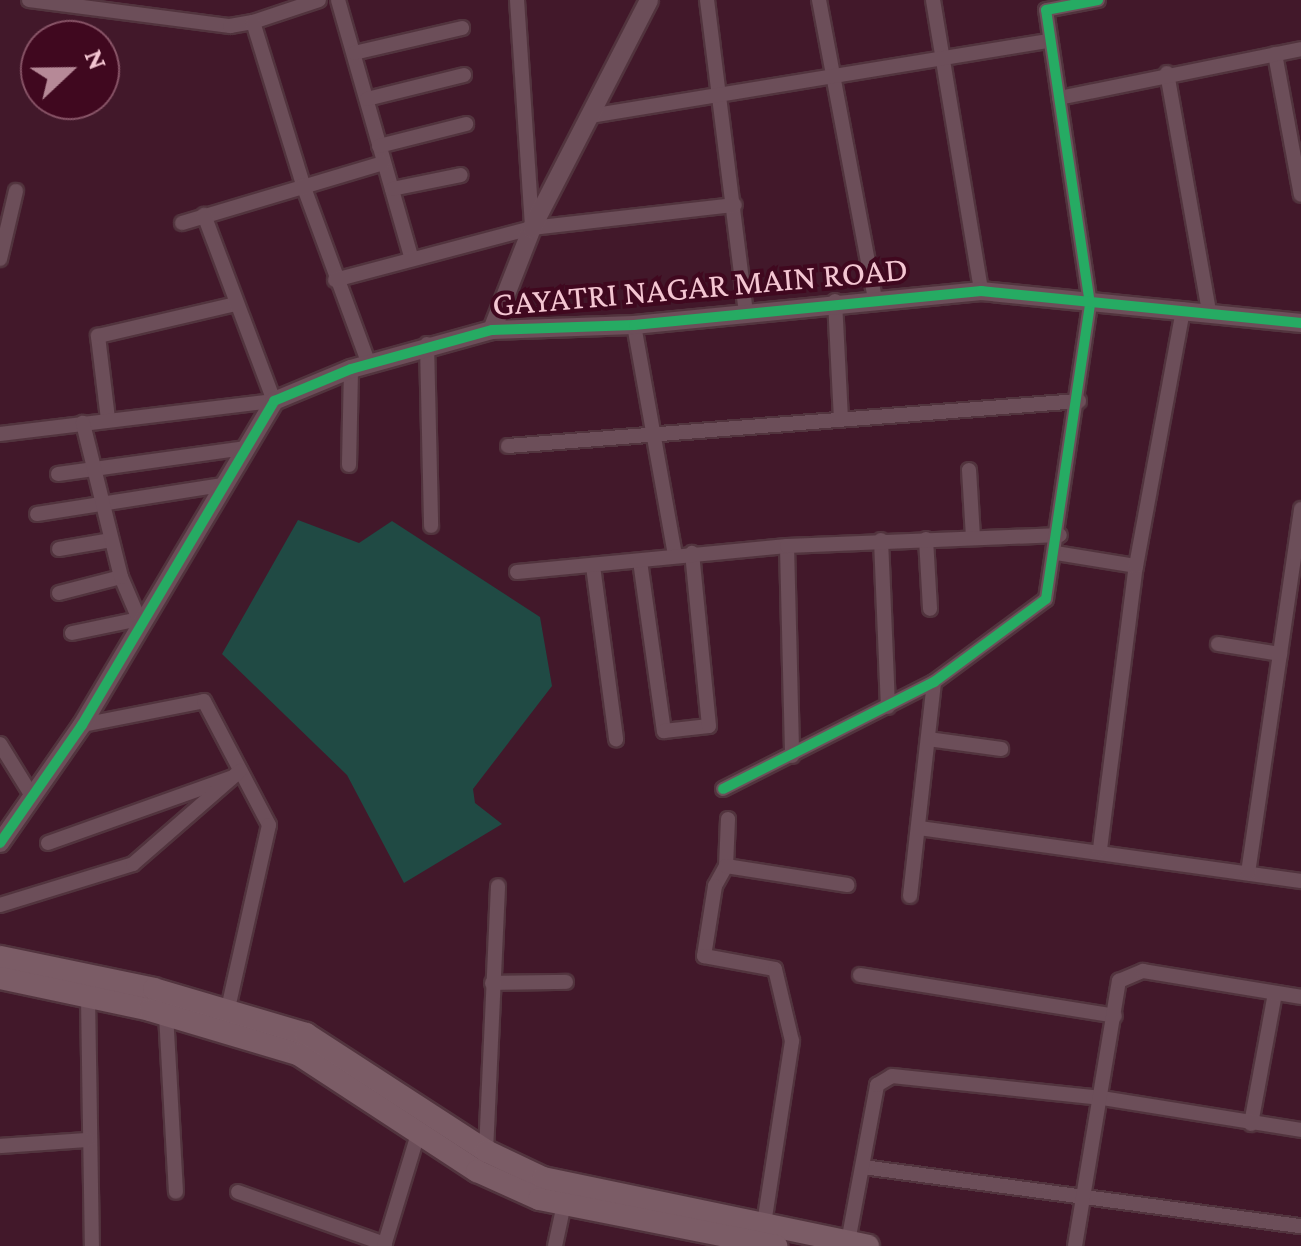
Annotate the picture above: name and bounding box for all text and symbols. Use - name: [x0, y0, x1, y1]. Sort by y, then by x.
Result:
- north arrow: [20, 20, 120, 120]
- text: N: [78, 45, 114, 74]
- street label: GAYATRI NAGAR MAIN ROAD: [490, 248, 910, 326]

